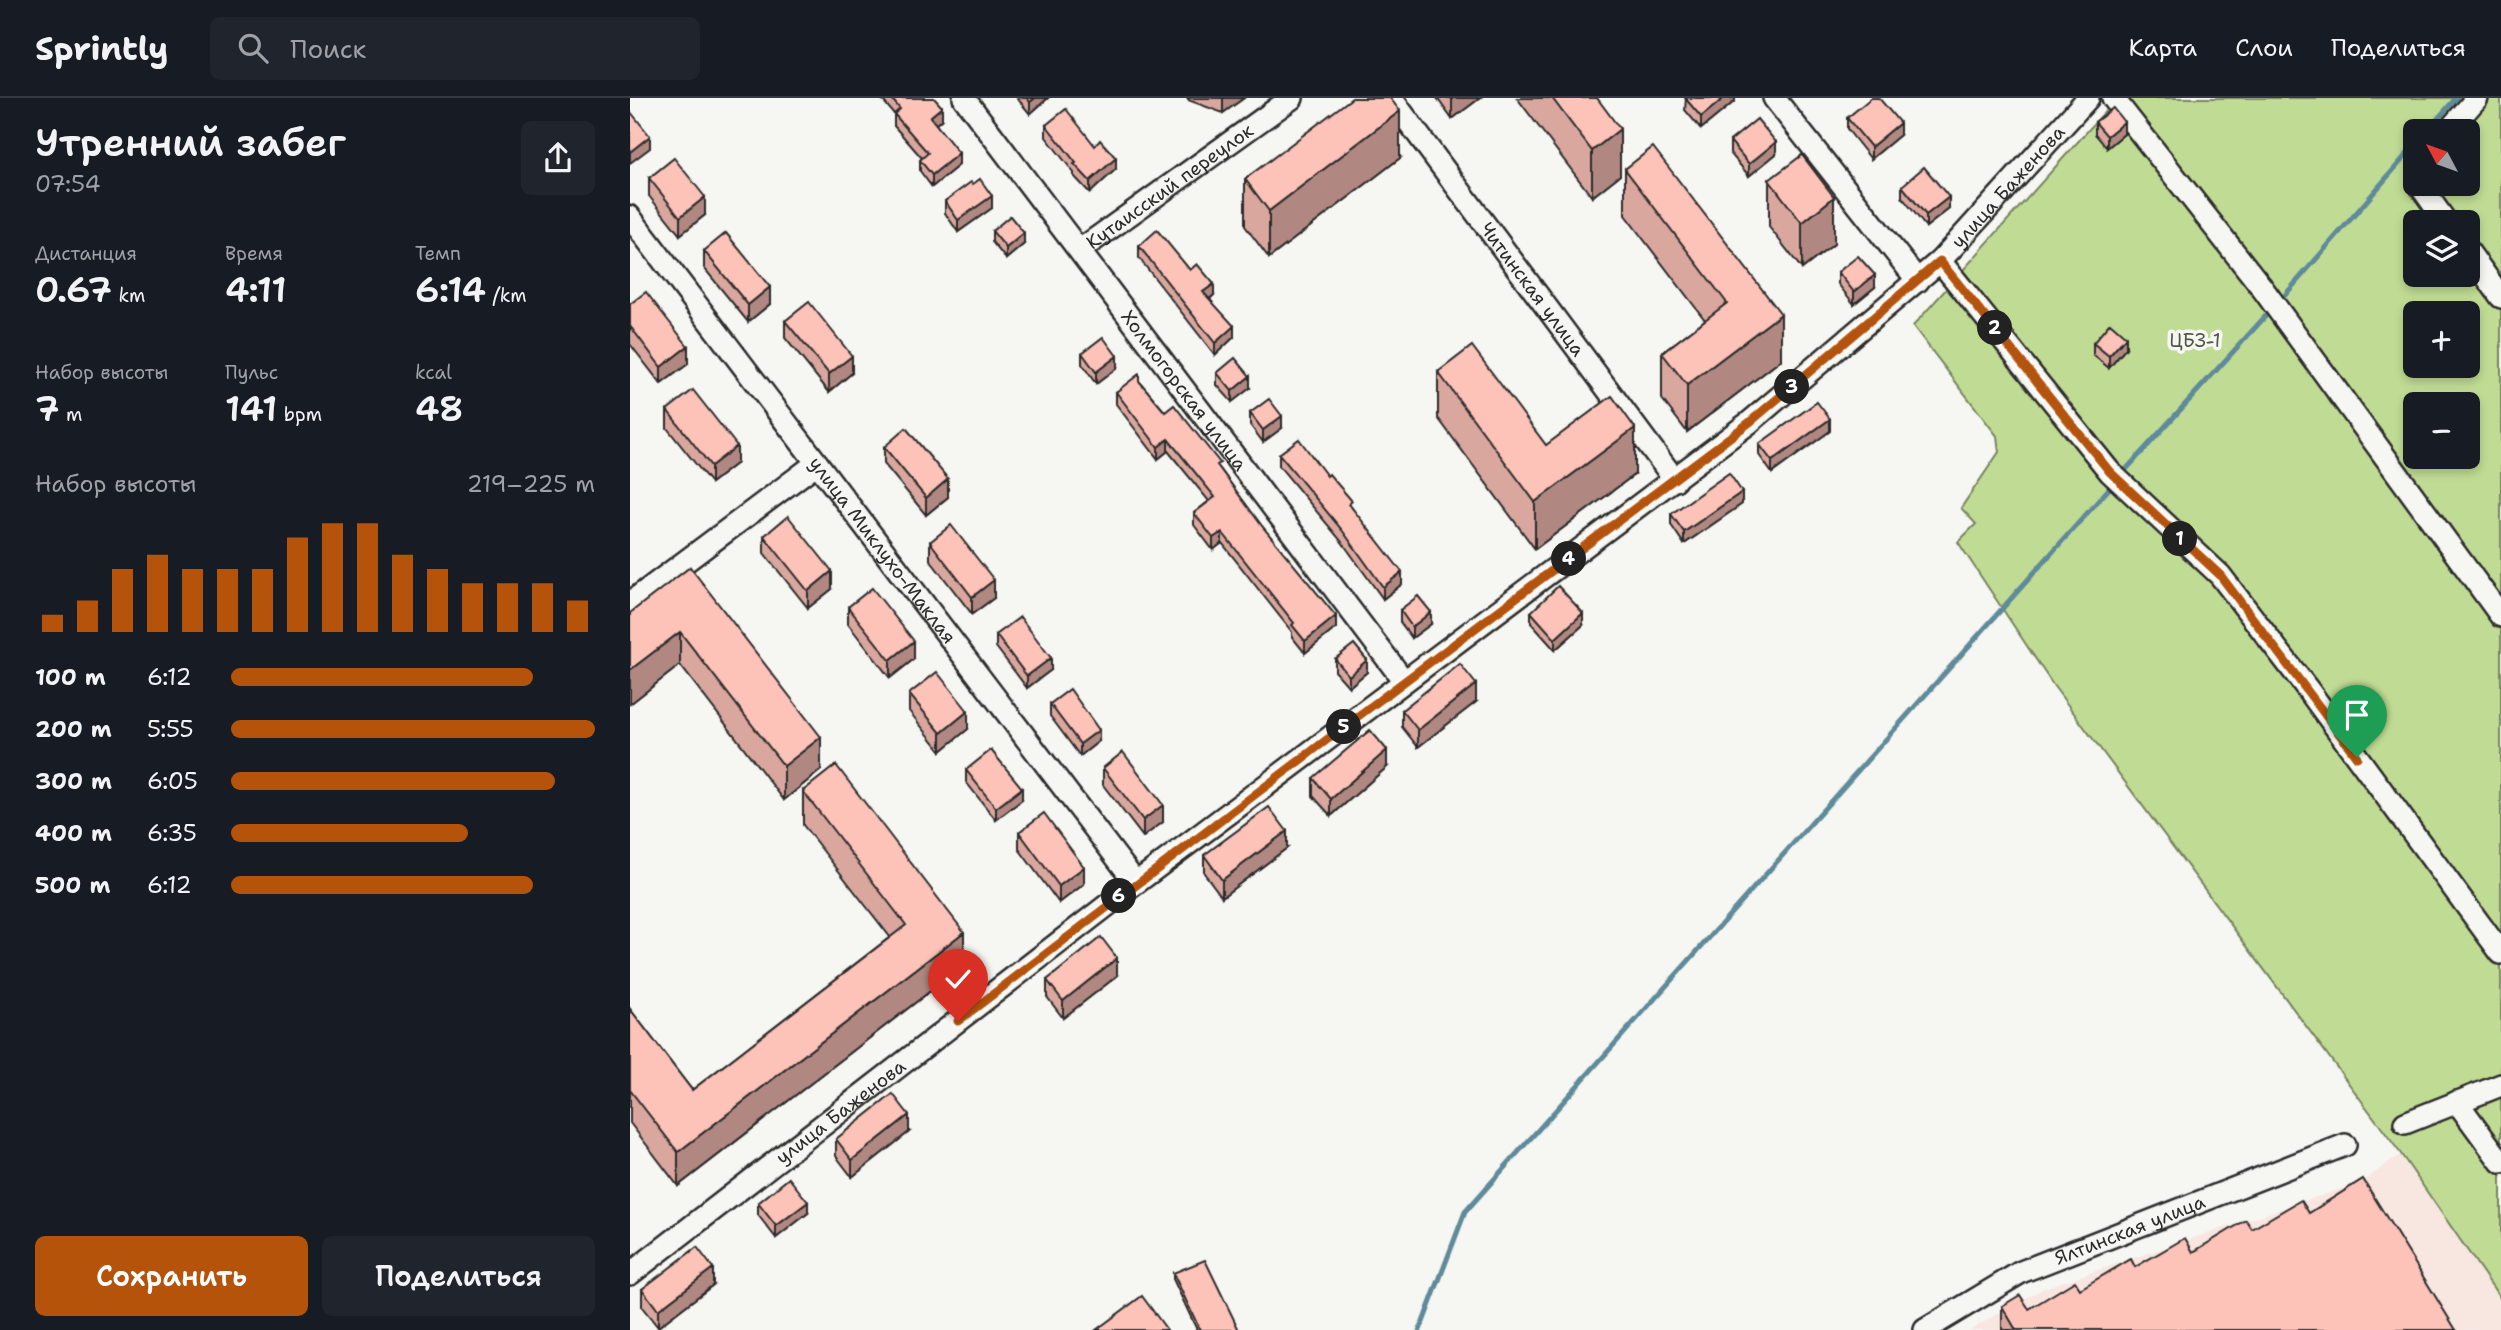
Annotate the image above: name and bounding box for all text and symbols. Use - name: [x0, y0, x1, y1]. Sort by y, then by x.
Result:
- search box: [210, 17, 700, 80]
- text: Sprintly: [35, 26, 168, 71]
- icon: search: [234, 29, 272, 67]
- text: Поиск: [290, 31, 366, 66]
- text: Карта: [2129, 32, 2197, 64]
- text: Слои: [2235, 32, 2293, 64]
- text: Поделиться: [2331, 32, 2466, 64]
- text: Утренний забег: [35, 117, 346, 168]
- street label: Кутаисский переулок: [1081, 118, 1258, 255]
- north arrow: [2403, 119, 2480, 196]
- map controls: [2403, 119, 2480, 469]
- street label: улица Баженова: [1946, 120, 2070, 254]
- button: share: [521, 121, 595, 195]
- text: 07:54: [35, 169, 101, 199]
- button: layers: [2403, 210, 2480, 287]
- street label: Читинская улица: [1475, 217, 1591, 361]
- text: Дистанция: [35, 241, 137, 266]
- text: Время: [225, 241, 283, 266]
- text: Темп: [415, 241, 461, 266]
- text: 0.67: [35, 266, 112, 313]
- text: 4:11: [225, 266, 287, 313]
- text: 6:14: [415, 266, 486, 313]
- text: km: [112, 283, 145, 308]
- text: /km: [486, 283, 527, 308]
- button: +: [2403, 301, 2480, 378]
- street label: Холмогорская улица: [1115, 305, 1253, 476]
- pin: 2: [1978, 310, 2012, 345]
- text: 2: [1988, 315, 2001, 340]
- park label: ЦБЗ-1: [2169, 328, 2221, 353]
- text: Набор высоты: [35, 360, 168, 385]
- text: Пульс: [225, 360, 278, 385]
- text: kcal: [415, 360, 452, 385]
- pin: 3: [1774, 370, 1810, 404]
- text: 3: [1785, 374, 1798, 399]
- text: 7: [35, 385, 60, 432]
- text: 141: [225, 385, 277, 432]
- text: 48: [415, 385, 464, 432]
- button: −: [2403, 392, 2480, 469]
- text: m: [60, 402, 82, 427]
- text: bpm: [277, 402, 322, 427]
- street label: улица Миклухо-Маклая: [803, 452, 962, 649]
- text: Набор высоты: [35, 469, 196, 499]
- text: 219–225 m: [467, 469, 595, 499]
- pin: 1: [2162, 522, 2198, 556]
- text: 1: [2175, 526, 2184, 551]
- pin: 4: [1552, 542, 1586, 576]
- text: 4: [1562, 546, 1575, 571]
- text: 100 m: [35, 662, 106, 692]
- text: 6:12: [147, 662, 192, 692]
- pin: [2327, 685, 2387, 757]
- icon: arrive: [2338, 696, 2376, 734]
- pin: 5: [1326, 710, 1362, 744]
- text: 200 m: [35, 714, 112, 744]
- text: 5:55: [147, 714, 193, 744]
- text: 5: [1338, 714, 1349, 739]
- text: 300 m: [35, 766, 112, 796]
- text: 6:05: [147, 766, 198, 796]
- text: 400 m: [35, 818, 112, 848]
- text: 6:35: [147, 818, 197, 848]
- text: 500 m: [35, 870, 110, 900]
- text: 6:12: [147, 870, 192, 900]
- pin: 6: [1102, 878, 1136, 914]
- text: 6: [1112, 883, 1125, 908]
- pin: [928, 949, 988, 1021]
- icon: check: [939, 960, 977, 998]
- street label: улица Баженова: [771, 1054, 911, 1170]
- street label: Ялтинская улица: [2051, 1189, 2209, 1271]
- button: Сохранить: [35, 1236, 308, 1316]
- button: Поделиться: [322, 1236, 595, 1316]

